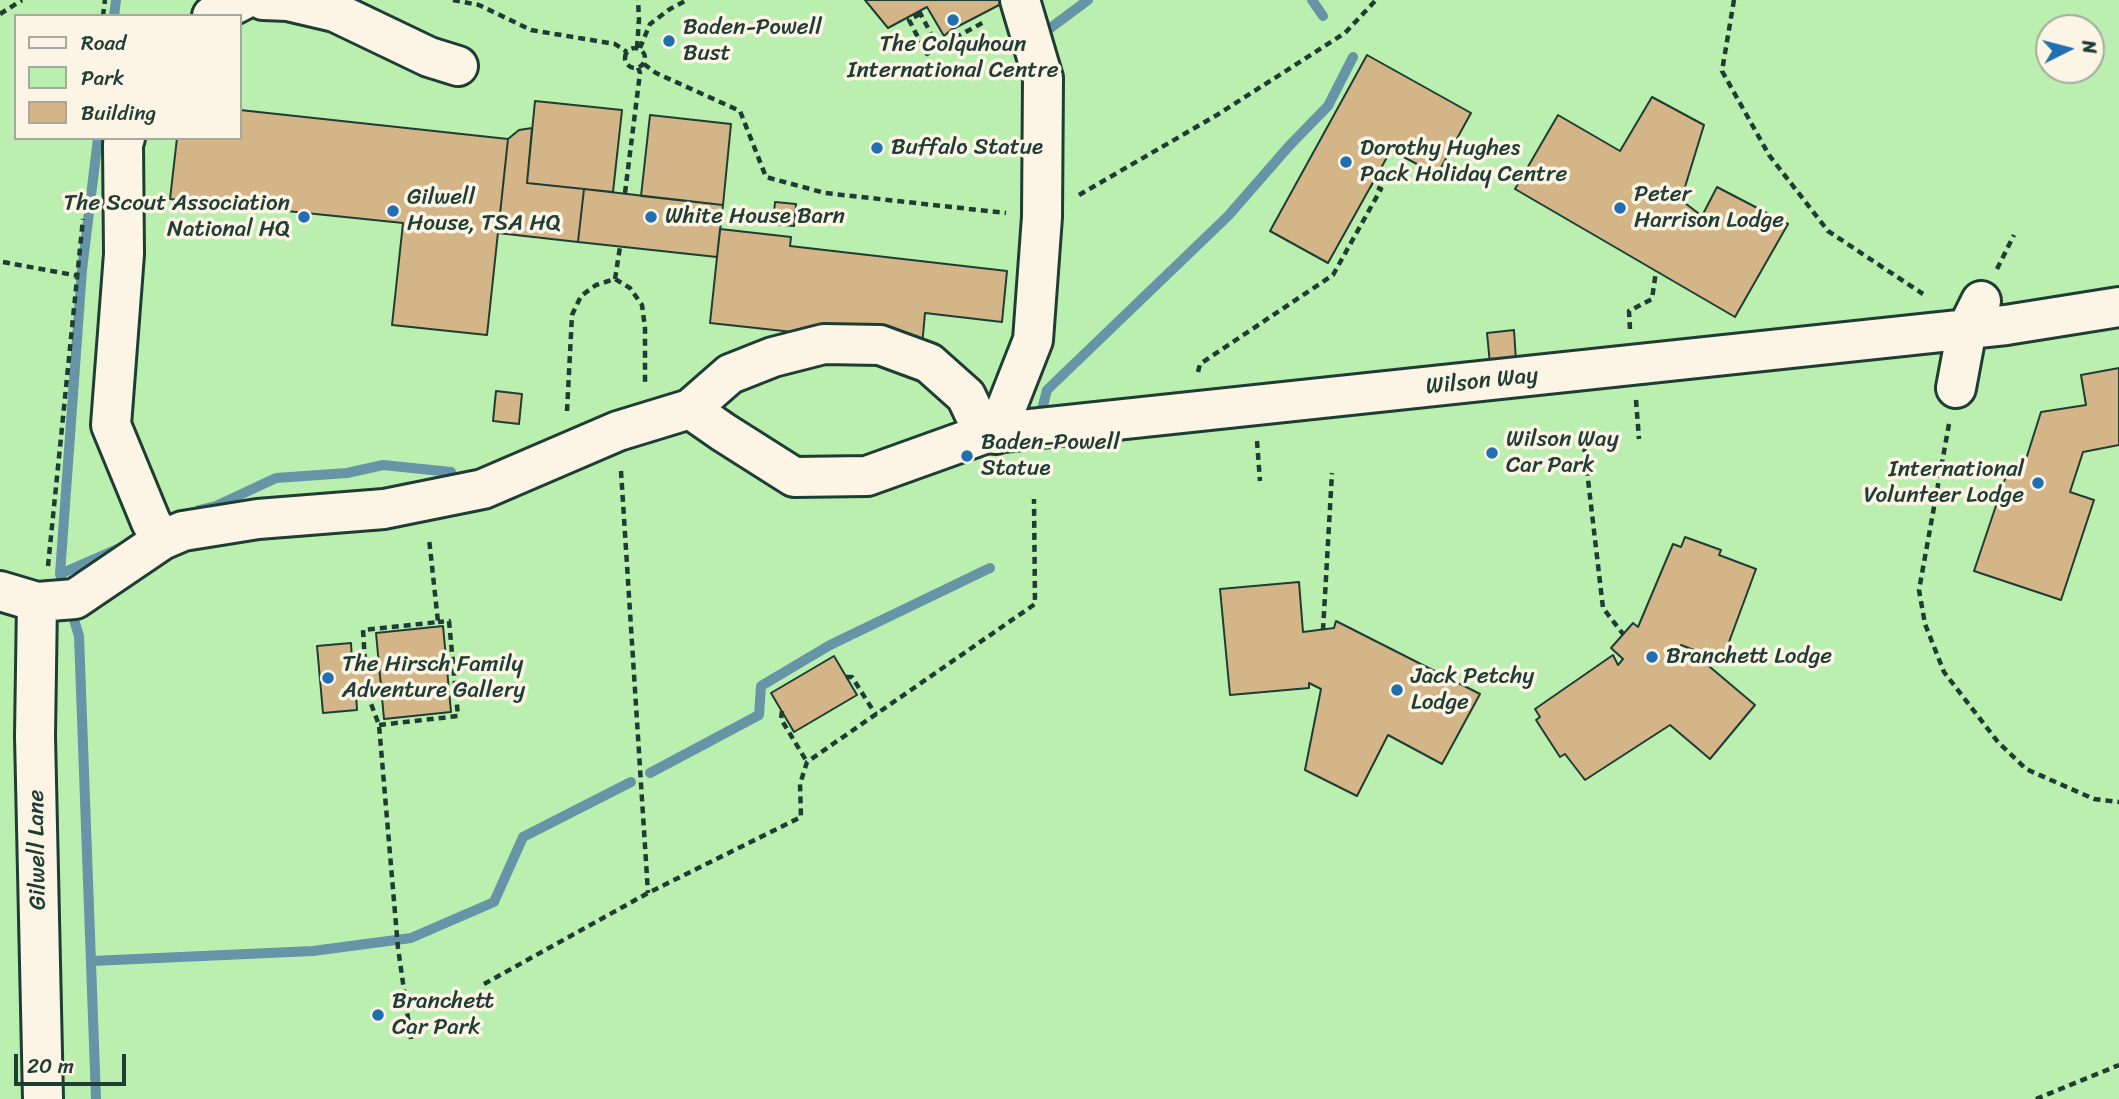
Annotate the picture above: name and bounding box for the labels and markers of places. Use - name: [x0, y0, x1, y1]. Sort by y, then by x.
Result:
- marker: The Colquhoun International Centre: [945, 12, 961, 28]
- place label: Baden-Powell Bust: [683, 14, 822, 68]
- place label: The Colquhoun International Centre: [847, 31, 1059, 85]
- marker: Baden-Powell Bust: [661, 33, 677, 49]
- place label: Buffalo Statue: [891, 134, 1043, 162]
- place label: Dorothy Hughes Pack Holiday Centre: [1360, 135, 1567, 189]
- marker: Buffalo Statue: [869, 140, 885, 156]
- marker: Dorothy Hughes Pack Holiday Centre: [1338, 154, 1354, 170]
- place label: Peter Harrison Lodge: [1634, 181, 1784, 235]
- place label: Gilwell House, TSA HQ: [407, 184, 561, 238]
- place label: The Scout Association National HQ: [64, 190, 290, 244]
- marker: Peter Harrison Lodge: [1612, 200, 1628, 216]
- marker: Gilwell House, TSA HQ: [385, 203, 401, 219]
- place label: White House Barn: [665, 203, 845, 231]
- marker: The Scout Association National HQ: [296, 209, 312, 225]
- marker: White House Barn: [643, 209, 659, 225]
- place label: Wilson Way Car Park: [1506, 426, 1619, 480]
- place label: Baden-Powell Statue: [981, 429, 1120, 483]
- marker: Wilson Way Car Park: [1484, 445, 1500, 461]
- marker: Baden-Powell Statue: [959, 448, 975, 464]
- place label: International Volunteer Lodge: [1864, 456, 2024, 510]
- marker: International Volunteer Lodge: [2030, 475, 2046, 491]
- place label: Branchett Lodge: [1666, 643, 1832, 671]
- marker: Branchett Lodge: [1644, 649, 1660, 665]
- place label: The Hirsch Family Adventure Gallery: [342, 651, 525, 705]
- place label: Jack Petchy Lodge: [1411, 663, 1534, 717]
- marker: The Hirsch Family Adventure Gallery: [320, 670, 336, 686]
- marker: Jack Petchy Lodge: [1389, 682, 1405, 698]
- place label: Branchett Car Park: [392, 988, 494, 1042]
- marker: Branchett Car Park: [370, 1007, 386, 1023]

